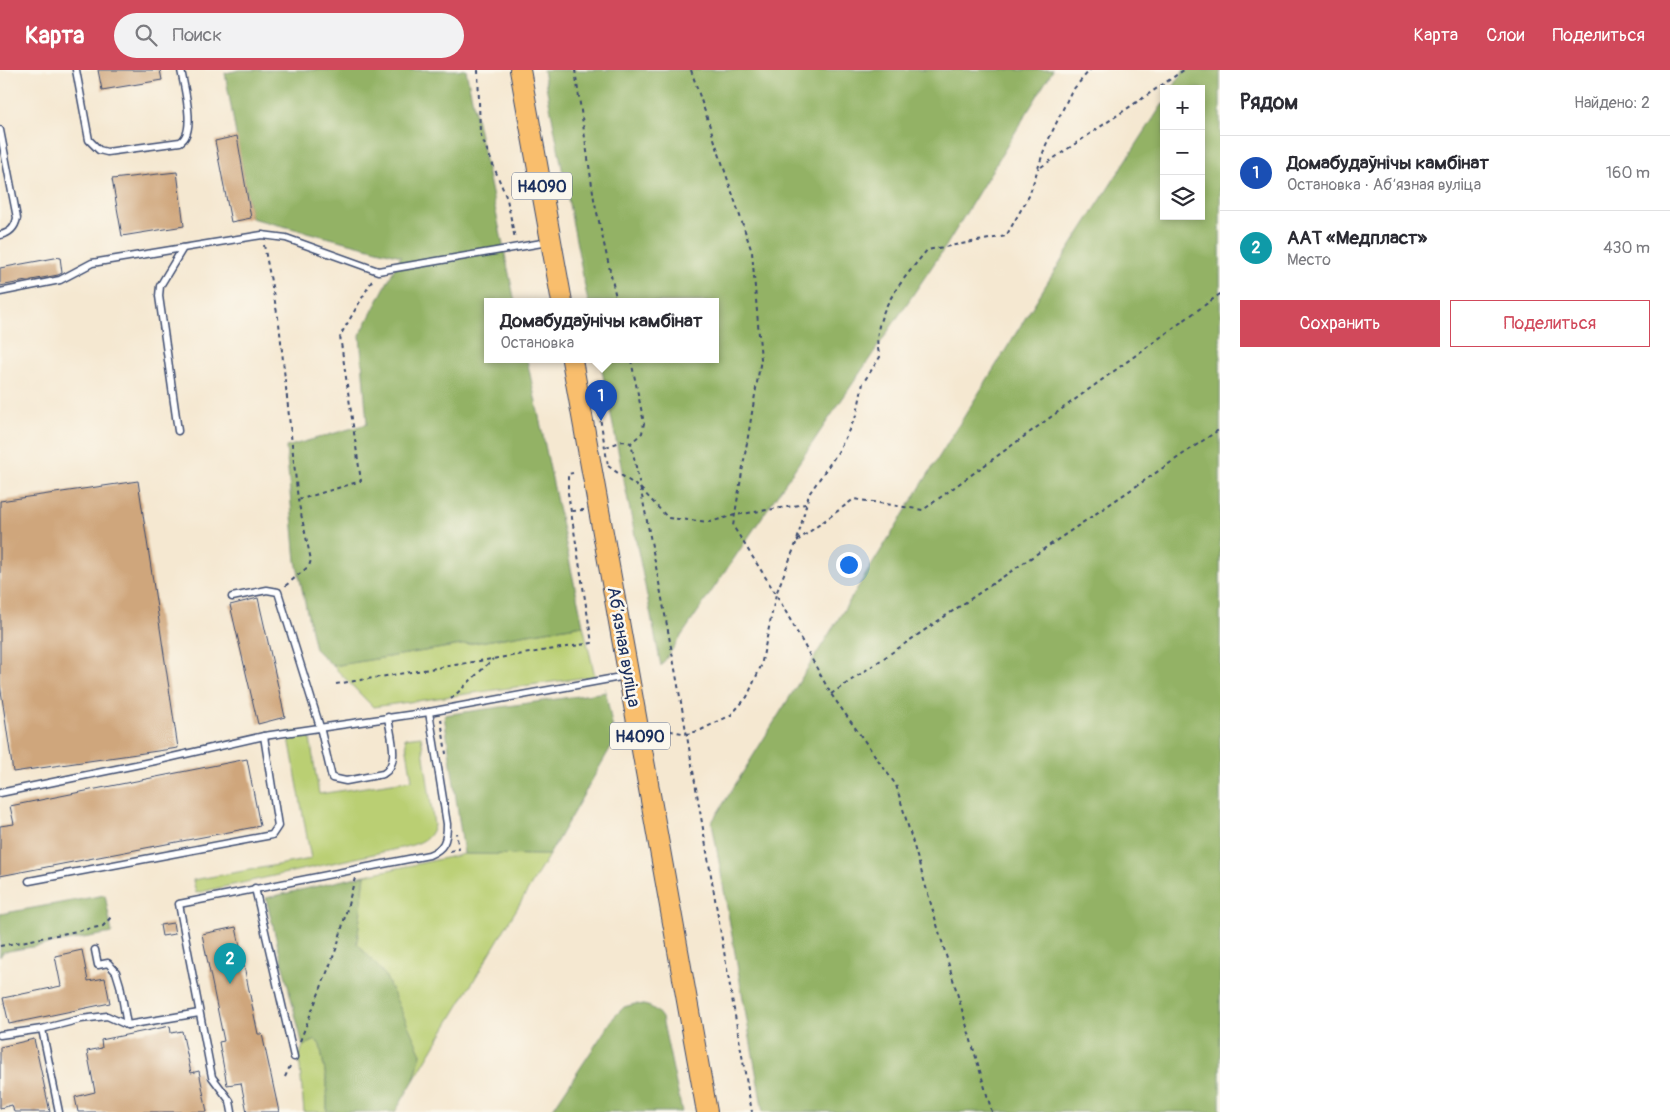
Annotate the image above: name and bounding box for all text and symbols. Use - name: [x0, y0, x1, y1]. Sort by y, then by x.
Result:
- search box: [114, 13, 464, 58]
- text: Карта: [25, 21, 84, 50]
- icon: search: [132, 21, 160, 49]
- text: Поиск: [172, 23, 222, 47]
- text: Карта: [1414, 24, 1458, 47]
- text: Слои: [1486, 24, 1524, 47]
- text: Поделиться: [1552, 24, 1645, 47]
- map controls: [1160, 85, 1205, 220]
- button: +: [1160, 85, 1205, 130]
- text: Рядом: [1240, 89, 1298, 116]
- text: Найдено: 2: [1574, 93, 1650, 113]
- button: −: [1160, 130, 1205, 175]
- text: Домабудаўнічы камбінат: [1287, 151, 1489, 175]
- text: 1: [1253, 163, 1259, 183]
- text: 160 m: [1606, 163, 1650, 183]
- road number: Н4090: [512, 172, 572, 200]
- button: layers: [1160, 175, 1205, 220]
- text: Остановка · Абʼязная вуліца: [1287, 175, 1481, 195]
- text: ААТ «Медпласт»: [1287, 226, 1427, 250]
- text: 2: [1252, 238, 1260, 258]
- text: 430 m: [1603, 238, 1650, 258]
- text: Место: [1287, 250, 1331, 270]
- popup: [484, 298, 719, 363]
- button: Сохранить: [1240, 300, 1440, 347]
- button: Поделиться: [1450, 300, 1650, 347]
- text: Домабудаўнічы камбінат: [501, 309, 702, 333]
- text: Остановка: [501, 333, 574, 353]
- pin: 1: [585, 380, 617, 421]
- your location: [836, 552, 862, 578]
- street label: Абʼязная вуліца: [602, 585, 645, 709]
- road number: Н4090: [610, 722, 670, 749]
- pin: 2: [214, 943, 246, 984]

